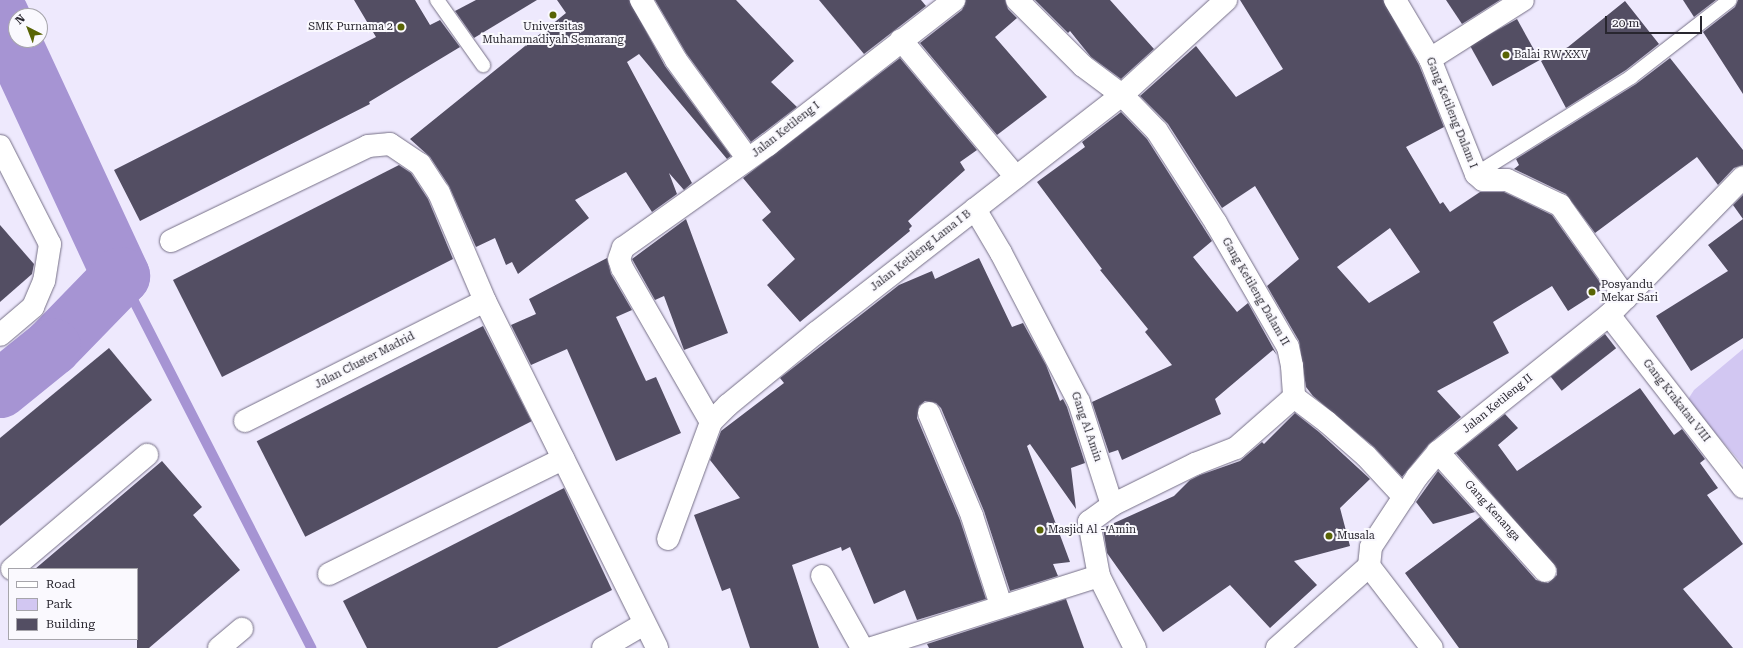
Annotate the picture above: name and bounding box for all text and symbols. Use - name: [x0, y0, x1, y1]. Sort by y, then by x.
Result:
- north arrow: [8, 8, 48, 48]
- scale bar: [1607, 8, 1704, 34]
- marker: Universitas Muhammadiyah Semarang: [548, 10, 558, 20]
- text: N: [13, 12, 28, 27]
- text: 20 m: [1612, 16, 1639, 30]
- place label: SMK Purnama 2: [308, 20, 393, 34]
- place label: Universitas Muhammadiyah Semarang: [482, 21, 624, 47]
- marker: SMK Purnama 2: [396, 22, 406, 32]
- place label: Balai RW XXV: [1514, 48, 1588, 62]
- marker: Balai RW XXV: [1501, 50, 1511, 60]
- street label: Gang Ketileng Dalam I: [1423, 56, 1479, 170]
- street label: Jalan Ketileng I: [750, 99, 822, 161]
- street label: Jalan Ketileng Lama I B: [868, 208, 974, 294]
- street label: Gang Ketileng Dalam II: [1219, 236, 1291, 348]
- place label: Posyandu Mekar Sari: [1601, 279, 1658, 305]
- marker: Posyandu Mekar Sari: [1586, 286, 1598, 298]
- street label: Jalan Cluster Madrid: [313, 330, 417, 392]
- street label: Gang Krakatau VIII: [1640, 357, 1712, 445]
- street label: Jalan Ketileng II: [1460, 372, 1536, 436]
- street label: Gang Al Amin: [1068, 390, 1104, 464]
- street label: Gang Kenanga: [1461, 478, 1523, 544]
- place label: Masjid Al - Amin: [1048, 523, 1136, 537]
- marker: Masjid Al - Amin: [1035, 525, 1045, 535]
- place label: Musala: [1337, 529, 1375, 543]
- marker: Musala: [1324, 531, 1334, 541]
- legend: [8, 568, 138, 640]
- text: Road: [46, 577, 75, 591]
- text: Park: [46, 597, 72, 611]
- text: Building: [46, 617, 95, 631]

